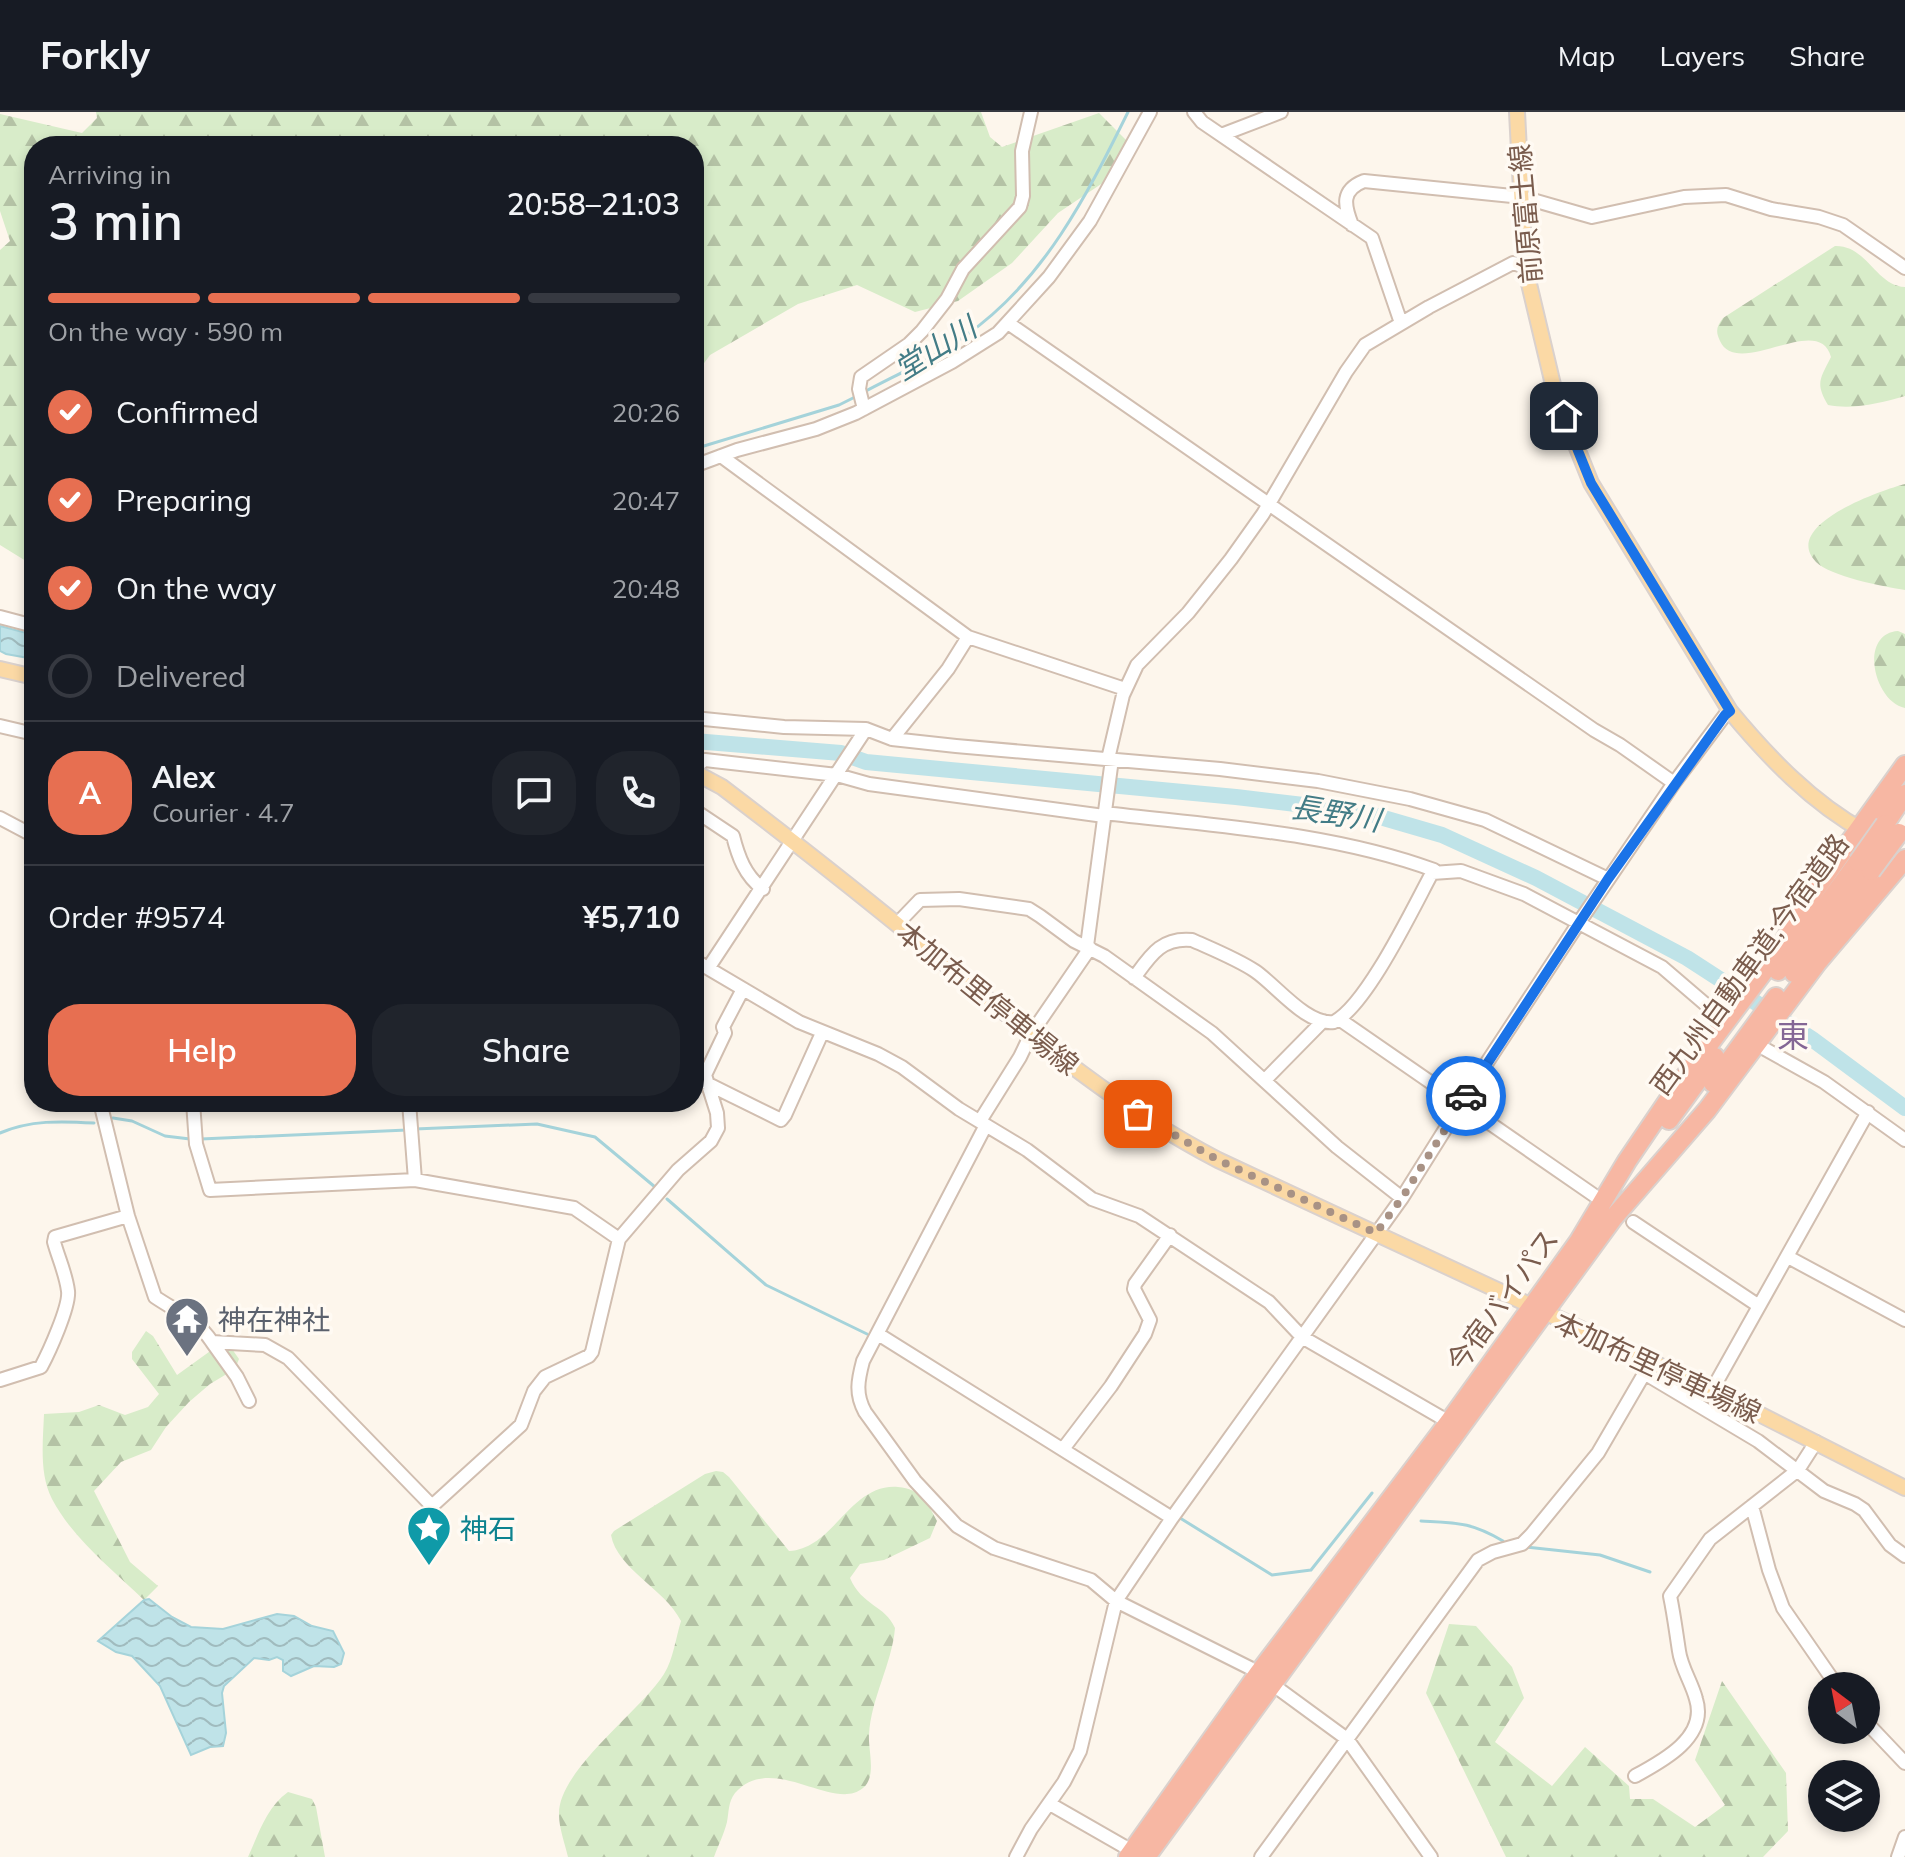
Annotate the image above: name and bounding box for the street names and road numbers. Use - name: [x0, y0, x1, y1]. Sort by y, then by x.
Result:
- street label: 前原富士線: [1501, 143, 1549, 285]
- street label: 西九州自動車道;今宿道路: [1642, 827, 1856, 1101]
- street label: 本加布里停車場線: [890, 914, 1086, 1082]
- street label: 今宿バイパス: [1439, 1222, 1565, 1378]
- street label: 本加布里停車場線: [1549, 1304, 1767, 1430]

